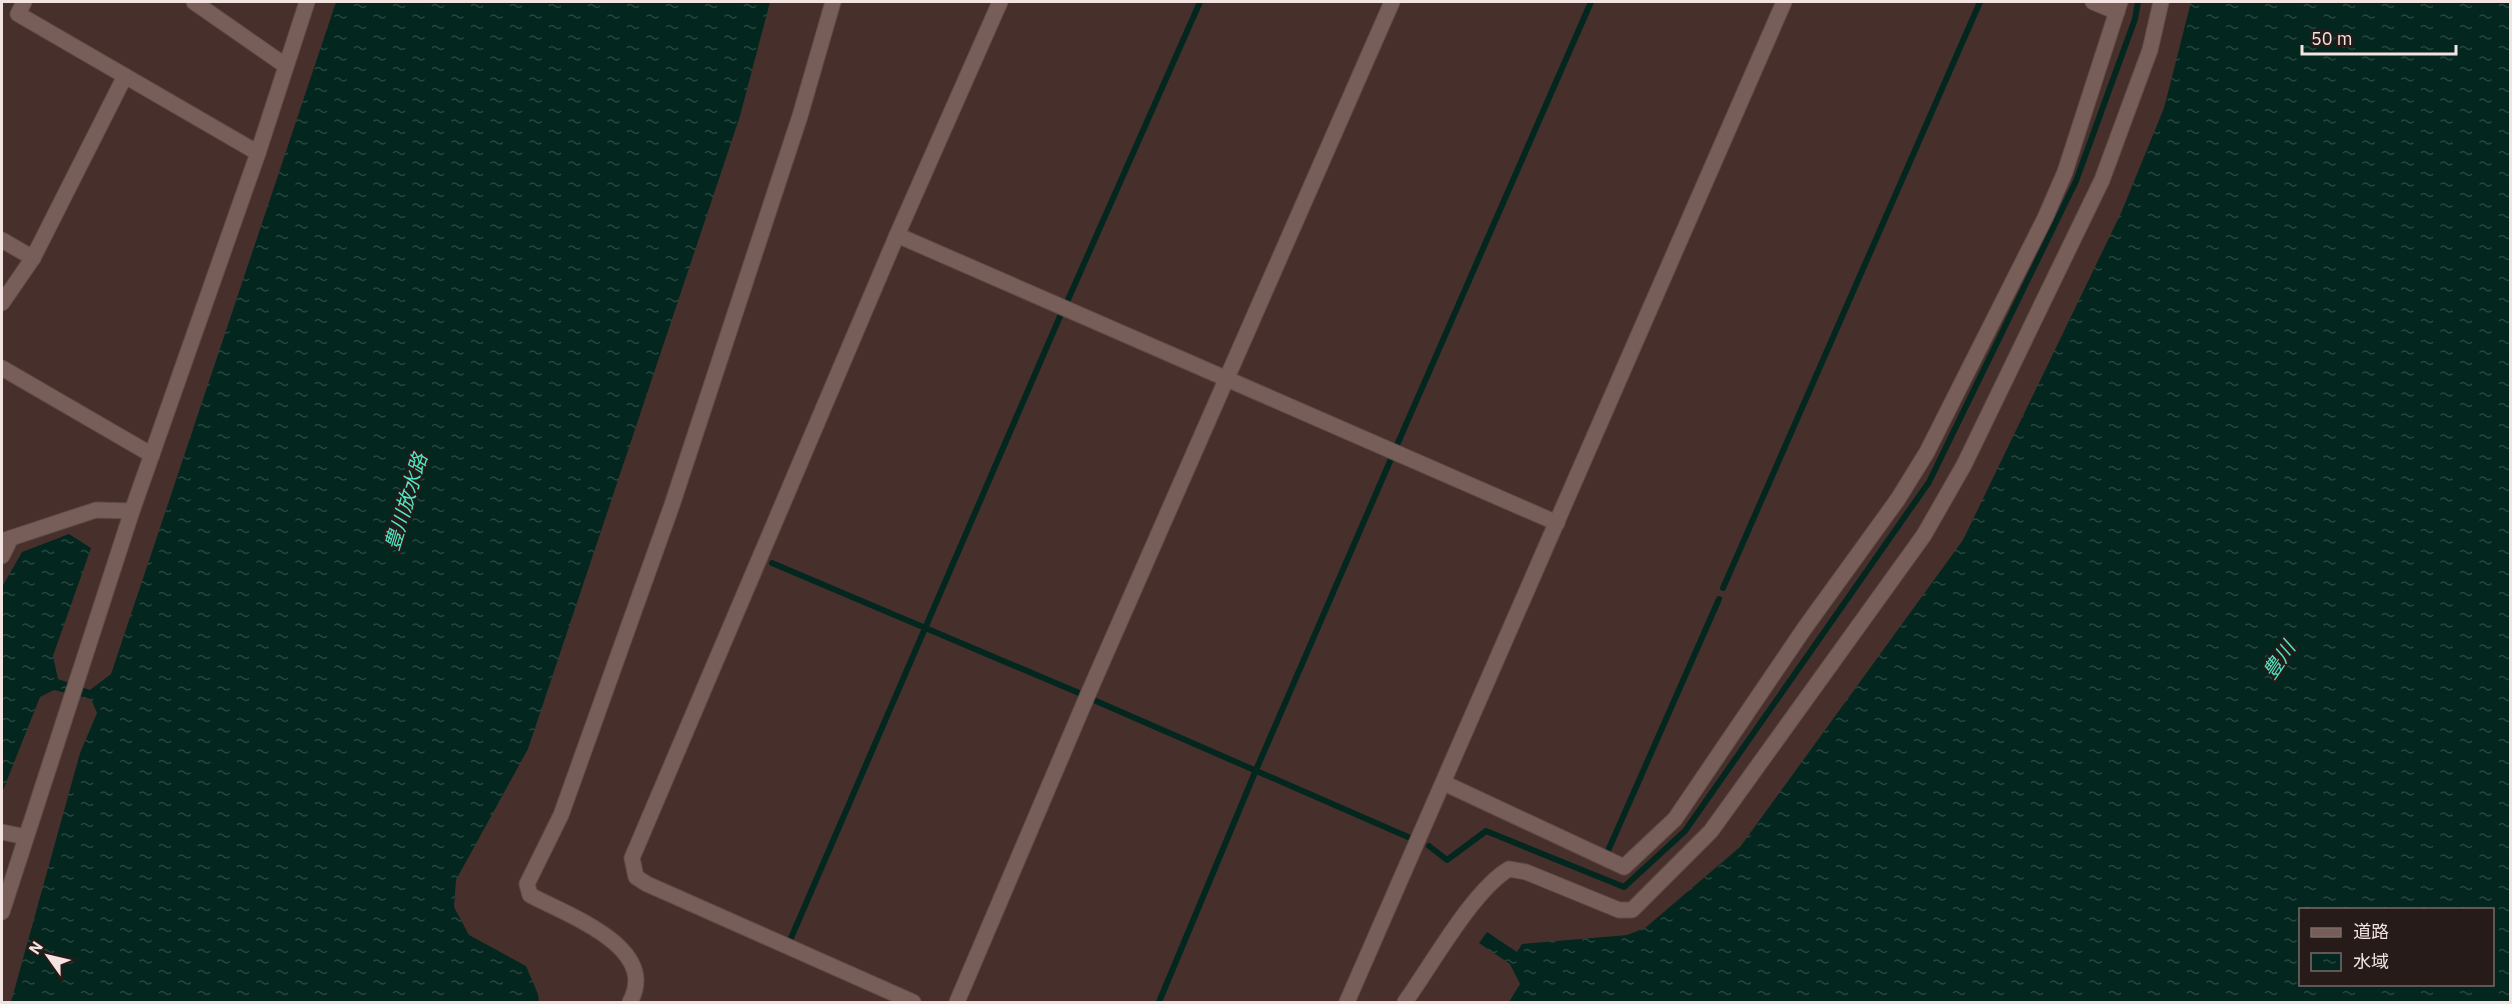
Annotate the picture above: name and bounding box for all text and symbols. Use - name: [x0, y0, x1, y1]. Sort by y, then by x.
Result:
- scale bar: [2302, 18, 2456, 56]
- text: 50 m: [2311, 27, 2353, 50]
- water label: 豊川放水路: [378, 448, 434, 554]
- water label: 豊川: [2256, 634, 2302, 684]
- legend: [2299, 908, 2494, 986]
- text: 道路: [2353, 920, 2389, 943]
- north arrow: [18, 926, 78, 986]
- text: N: [24, 937, 47, 958]
- text: 水域: [2353, 950, 2389, 973]

